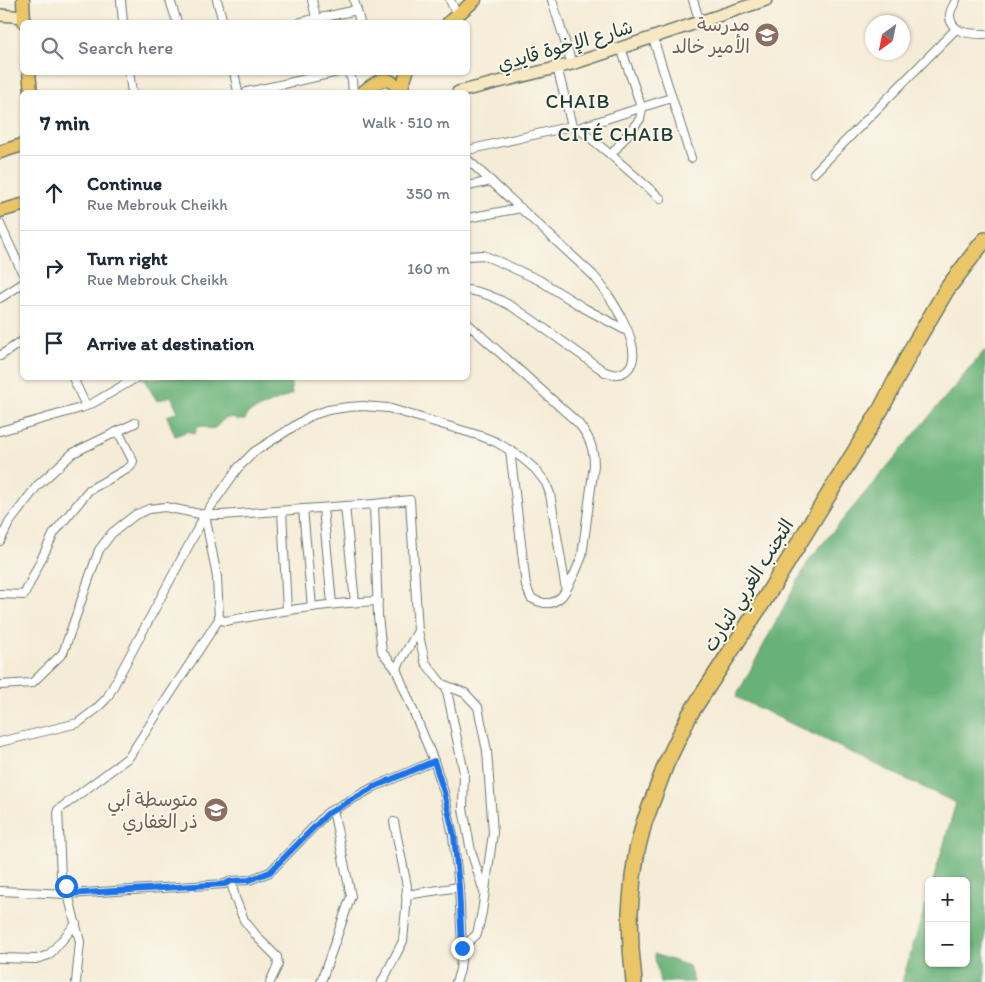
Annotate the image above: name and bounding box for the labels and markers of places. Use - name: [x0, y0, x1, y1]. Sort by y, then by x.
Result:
- place label: مدرسة الأمير خالد: [672, 13, 750, 58]
- school or university icon: مدرسة الأمير خالد: [754, 22, 780, 48]
- place label: متوسطة أبي ذر الغفاري: [107, 788, 198, 836]
- school or university icon: متوسطة أبي ذر الغفاري: [203, 797, 229, 823]

